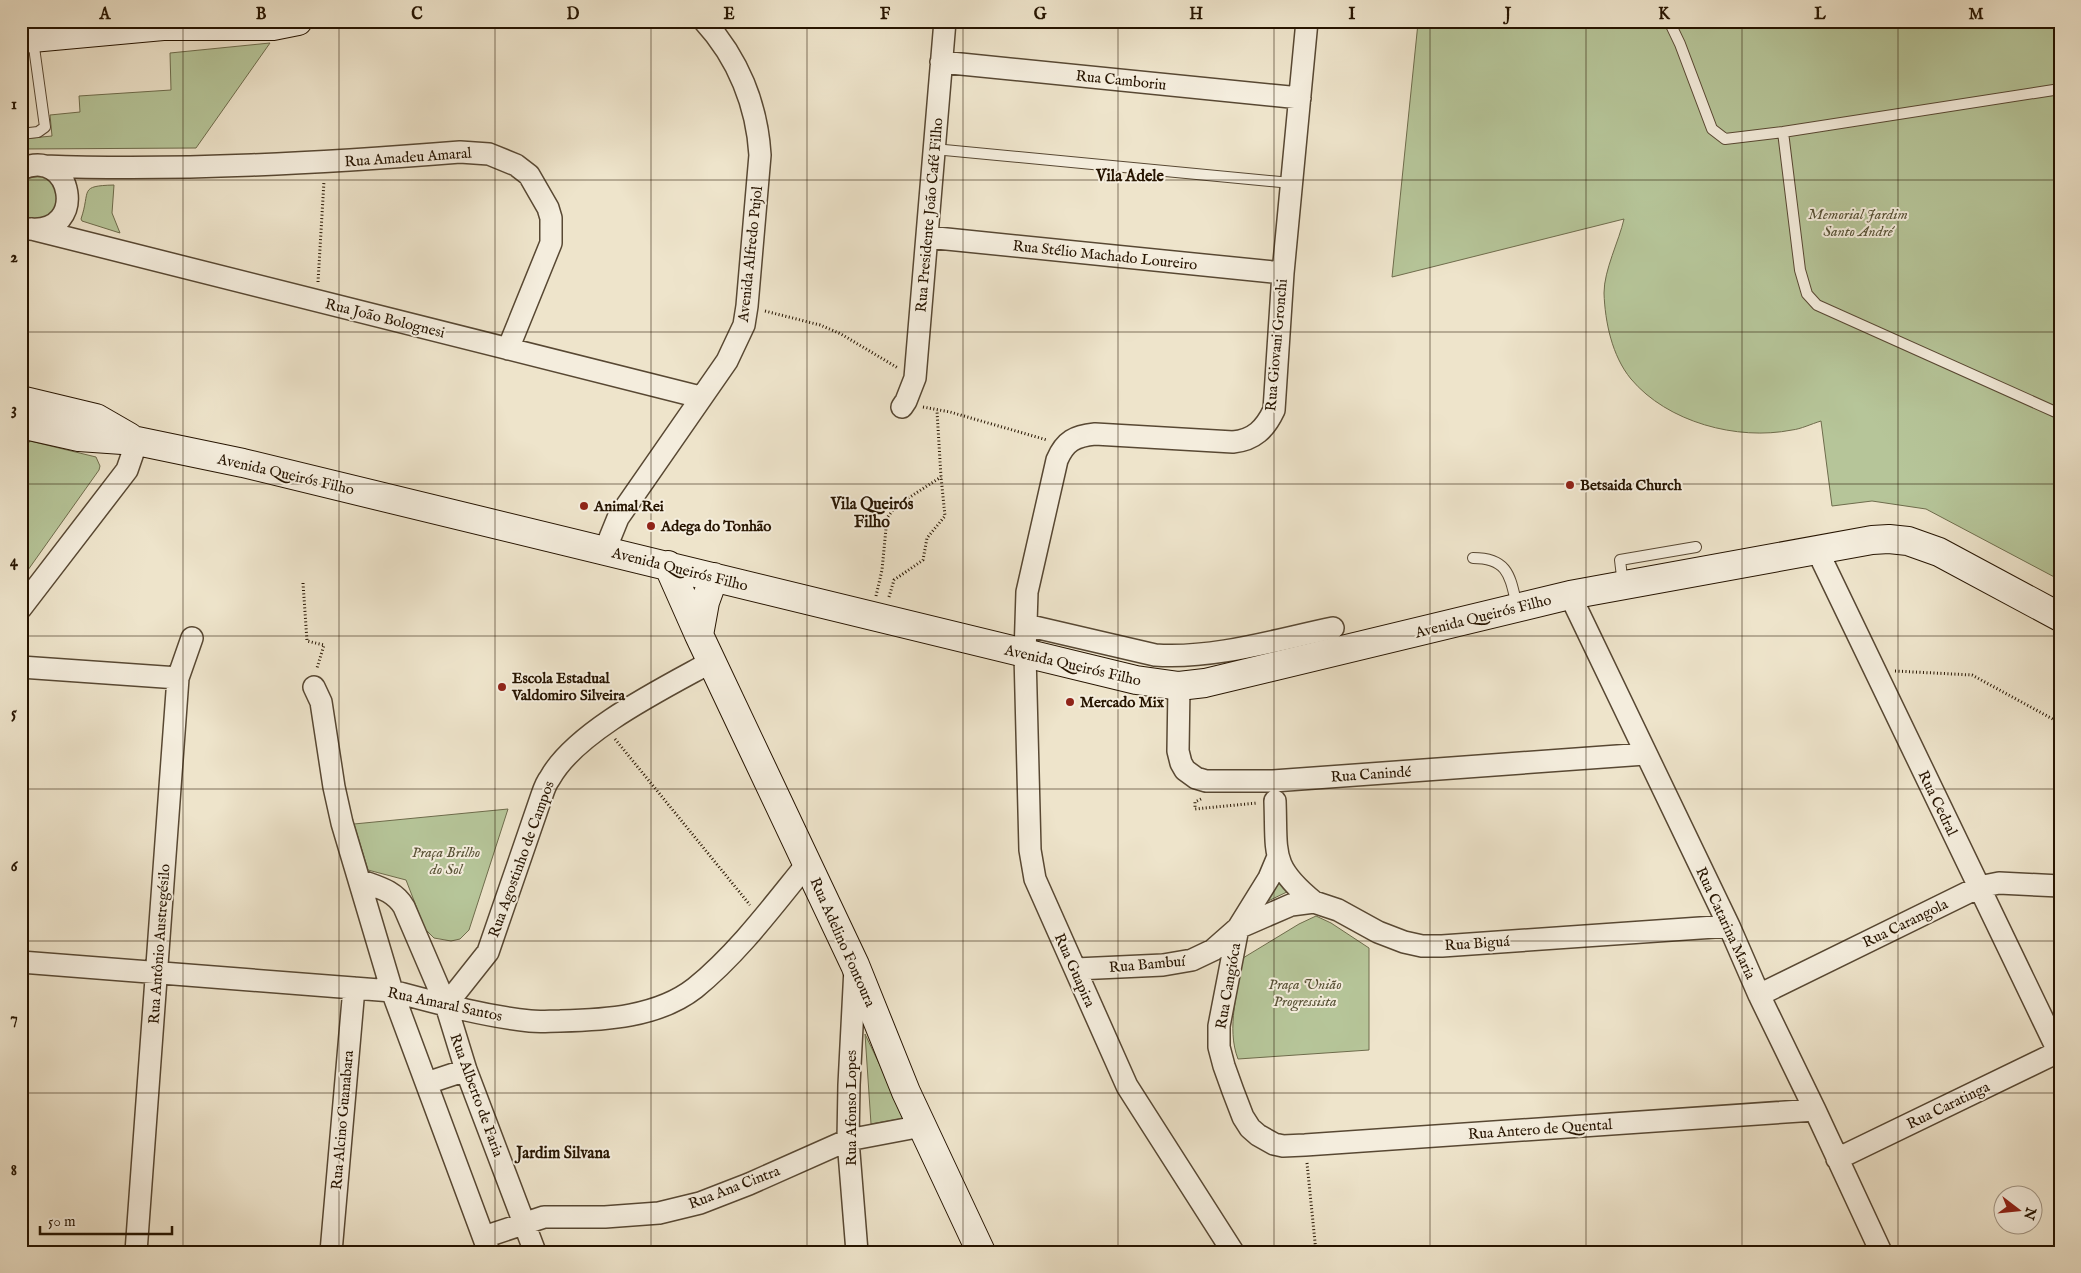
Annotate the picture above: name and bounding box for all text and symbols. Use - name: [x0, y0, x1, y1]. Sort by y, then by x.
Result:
- text: A: [99, 5, 112, 25]
- text: B: [256, 5, 267, 25]
- text: C: [411, 5, 423, 25]
- text: D: [567, 5, 580, 25]
- text: E: [723, 5, 735, 25]
- text: F: [880, 5, 891, 25]
- text: G: [1034, 5, 1047, 25]
- text: H: [1189, 5, 1203, 25]
- text: I: [1349, 5, 1356, 25]
- text: J: [1503, 5, 1512, 25]
- text: K: [1658, 5, 1671, 25]
- text: L: [1814, 5, 1826, 25]
- text: M: [1968, 5, 1984, 25]
- street label: Rua Camboriu: [1075, 66, 1167, 95]
- text: 1: [11, 95, 17, 115]
- street label: Rua Presidente João Café Filho: [912, 117, 947, 313]
- street label: Rua Amadeu Amaral: [344, 144, 473, 171]
- district label: Vila Adele: [1095, 167, 1165, 187]
- street label: Avenida Alfredo Pujol: [734, 184, 767, 324]
- park label: Memorial Jardim Santo André: [1808, 205, 1908, 241]
- street label: Rua Stélio Machado Loureiro: [1012, 236, 1198, 275]
- text: 2: [10, 248, 18, 268]
- street label: Rua Giovani Gronchi: [1261, 278, 1292, 412]
- street label: Rua João Bolognesi: [323, 294, 447, 343]
- text: 3: [11, 400, 17, 420]
- street label: Avenida Queirós Filho: [215, 449, 356, 499]
- place label: Betsaida Church: [1580, 476, 1683, 495]
- marker: Betsaida Church: [1564, 479, 1576, 491]
- district label: Vila Queirós Filho: [830, 495, 914, 533]
- place label: Animal Rei: [593, 497, 664, 516]
- marker: Animal Rei: [578, 500, 590, 512]
- place label: Adega do Tonhão: [660, 517, 771, 536]
- marker: Adega do Tonhão: [645, 520, 657, 532]
- street label: Avenida Queirós Filho: [609, 543, 750, 596]
- text: 4: [10, 552, 19, 572]
- street label: Avenida Queirós Filho: [1412, 590, 1553, 643]
- street label: Avenida Queirós Filho: [1002, 640, 1143, 690]
- place label: Escola Estadual Valdomiro Silveira: [511, 669, 626, 705]
- marker: Escola Estadual Valdomiro Silveira: [496, 681, 508, 693]
- place label: Mercado Mix: [1080, 693, 1165, 712]
- marker: Mercado Mix: [1064, 696, 1076, 708]
- text: 5: [11, 704, 17, 724]
- street label: Rua Canindé: [1330, 762, 1412, 787]
- street label: Rua Cedral: [1914, 767, 1962, 840]
- street label: Rua Agostinho de Campos: [484, 778, 559, 940]
- park label: Praça Brilho do Sol: [412, 843, 480, 879]
- text: 6: [11, 857, 19, 877]
- street label: Rua Antônio Austregésilo: [144, 863, 175, 1025]
- street label: Rua Catarina Maria: [1691, 864, 1760, 983]
- street label: Rua Adelino Fontoura: [805, 875, 880, 1010]
- street label: Rua Carangola: [1859, 894, 1952, 952]
- street label: Rua Guapira: [1050, 930, 1100, 1011]
- street label: Rua Biguá: [1444, 932, 1511, 955]
- street label: Rua Cangióca: [1212, 941, 1246, 1031]
- street label: Rua Bambuí: [1108, 952, 1187, 977]
- park label: Praça União Progressista: [1268, 975, 1342, 1012]
- street label: Rua Amaral Santos: [386, 983, 504, 1026]
- text: 7: [10, 1009, 18, 1029]
- street label: Rua Alberto de Faria: [445, 1031, 508, 1160]
- street label: Rua Alcino Guanabara: [327, 1049, 358, 1191]
- street label: Rua Afonso Lopes: [842, 1050, 861, 1166]
- street label: Rua Caratinga: [1904, 1077, 1993, 1134]
- street label: Rua Antero de Quental: [1467, 1115, 1614, 1144]
- district label: Jardim Silvana: [514, 1144, 611, 1164]
- text: 8: [11, 1161, 17, 1181]
- street label: Rua Ana Cintra: [686, 1161, 783, 1214]
- north arrow: [1994, 1186, 2044, 1236]
- scale bar: [40, 1203, 172, 1235]
- text: N: [2019, 1204, 2040, 1222]
- text: 50 m: [48, 1212, 76, 1231]

